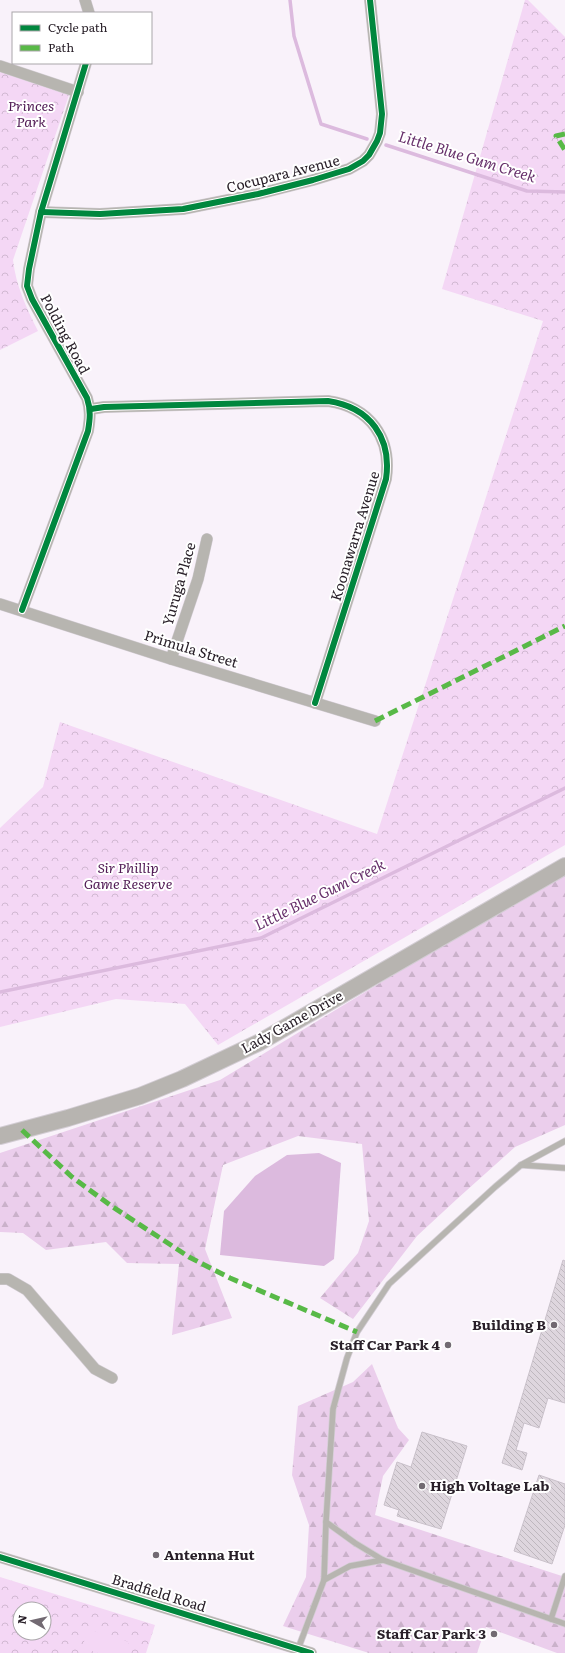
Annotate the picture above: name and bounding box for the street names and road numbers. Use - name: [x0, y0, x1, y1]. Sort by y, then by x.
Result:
- street label: Cocupara Avenue: [224, 149, 341, 197]
- street label: Polding Road: [36, 290, 96, 377]
- street label: Koonawarra Avenue: [325, 468, 383, 603]
- street label: Yuruga Place: [157, 540, 200, 628]
- street label: Primula Street: [142, 624, 241, 672]
- street label: Lady Game Drive: [237, 985, 346, 1057]
- street label: Bradfield Road: [110, 1568, 209, 1616]

